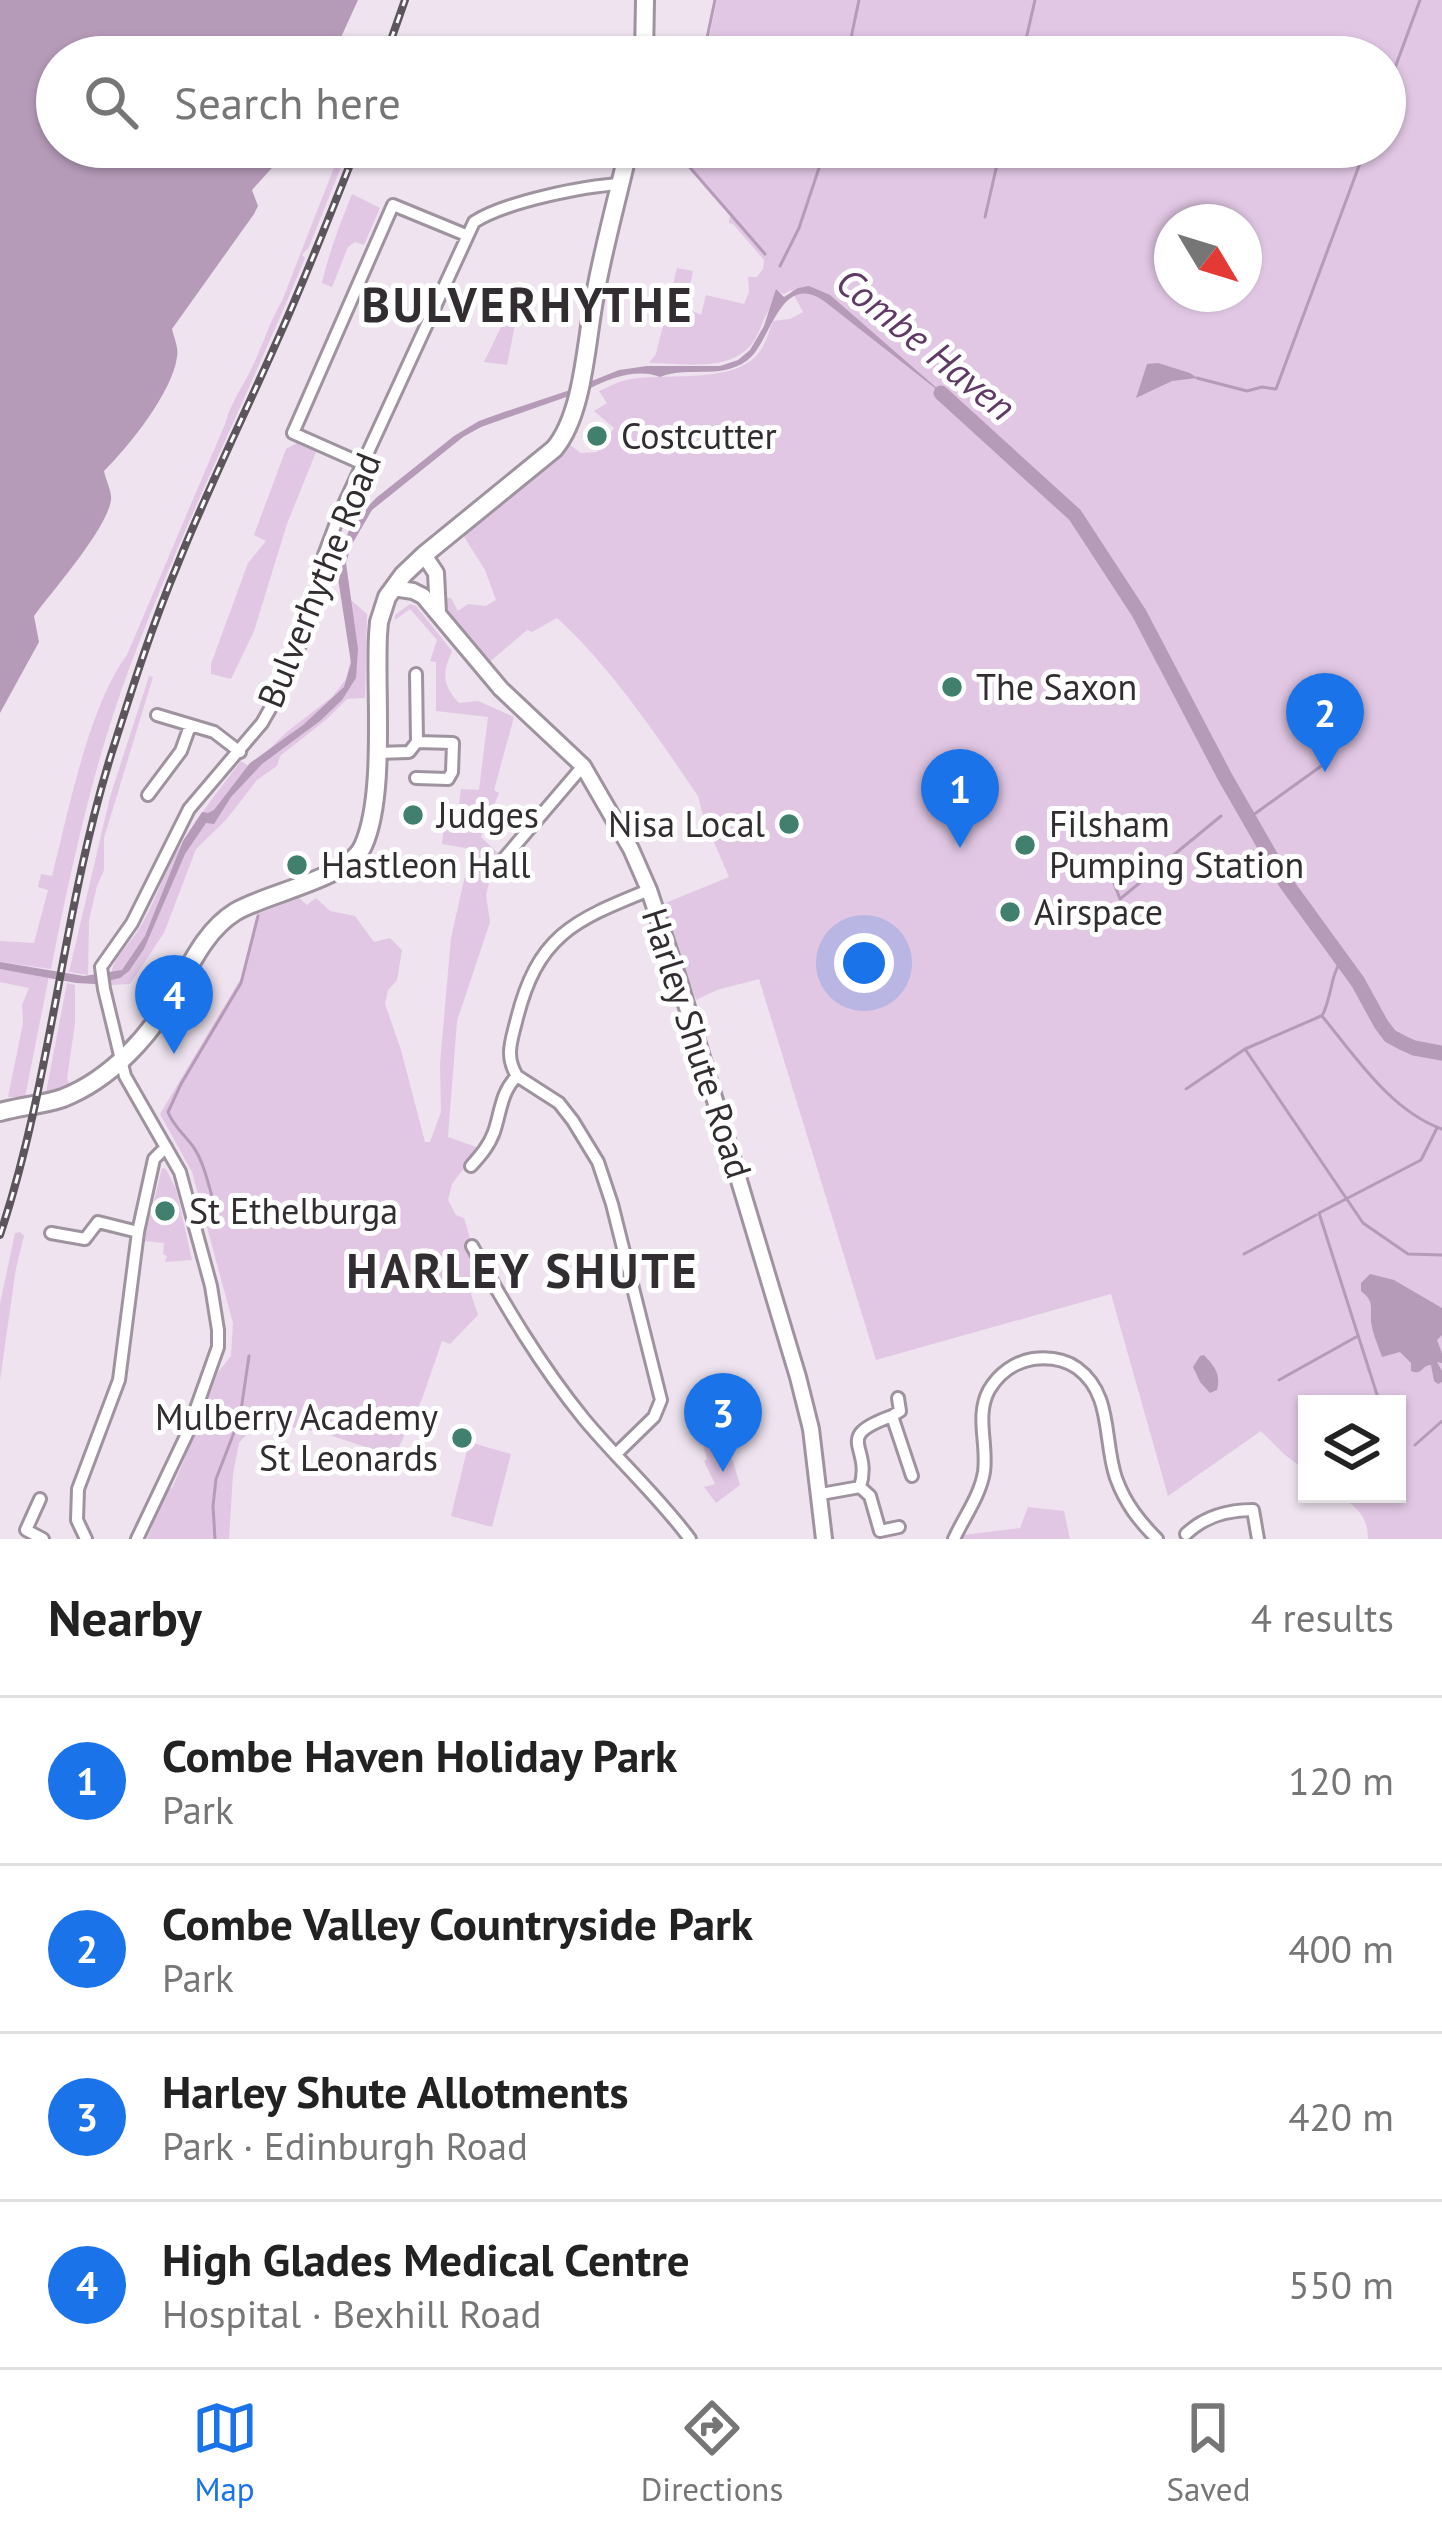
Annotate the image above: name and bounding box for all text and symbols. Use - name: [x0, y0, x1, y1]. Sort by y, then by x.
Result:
- search box: [36, 36, 1406, 168]
- icon: search: [78, 69, 144, 135]
- text: Search here: [174, 73, 401, 131]
- north arrow: [1154, 204, 1262, 312]
- water label: Combe Haven: [826, 256, 1027, 432]
- district label: BULVERHYTHE: [361, 273, 695, 335]
- place label: Costcutter: [621, 412, 777, 459]
- marker: Costcutter: [584, 423, 610, 449]
- street label: Bulverhythe Road: [246, 445, 391, 714]
- place label: The Saxon: [976, 663, 1137, 710]
- pin: 2: [1286, 673, 1364, 772]
- marker: The Saxon: [939, 674, 965, 700]
- pin: 1: [921, 749, 999, 848]
- place label: Judges: [435, 791, 539, 838]
- place label: Nisa Local: [608, 800, 765, 847]
- place label: Filsham Pumping Station: [1049, 800, 1304, 888]
- marker: Judges: [400, 802, 426, 828]
- marker: Nisa Local: [776, 811, 802, 837]
- marker: Filsham Pumping Station: [1012, 832, 1038, 858]
- place label: Hastleon Hall: [321, 841, 531, 888]
- marker: Hastleon Hall: [284, 852, 310, 878]
- place label: Airspace: [1034, 888, 1163, 935]
- marker: Airspace: [997, 899, 1023, 925]
- street label: Harley Shute Road: [632, 902, 763, 1184]
- your location: [834, 933, 894, 993]
- pin: 4: [135, 955, 213, 1054]
- place label: St Ethelburga: [189, 1187, 398, 1234]
- marker: St Ethelburga: [152, 1198, 178, 1224]
- district label: HARLEY SHUTE: [346, 1239, 700, 1301]
- pin: 3: [684, 1373, 762, 1472]
- place label: Mulberry Academy St Leonards: [155, 1393, 438, 1481]
- map controls: [1298, 1395, 1406, 1503]
- button: layers: [1298, 1395, 1406, 1503]
- marker: Mulberry Academy St Leonards: [449, 1425, 475, 1451]
- text: Nearby: [48, 1584, 202, 1650]
- text: 4 results: [1251, 1592, 1394, 1643]
- text: Combe Haven Holiday Park: [162, 1726, 677, 1784]
- text: 1: [76, 1755, 98, 1806]
- text: 120 m: [1288, 1755, 1394, 1806]
- text: Park: [162, 1784, 234, 1835]
- text: Combe Valley Countryside Park: [162, 1894, 753, 1952]
- text: 2: [76, 1923, 98, 1974]
- text: 400 m: [1288, 1923, 1394, 1974]
- text: Park: [162, 1952, 234, 2003]
- text: Harley Shute Allotments: [162, 2062, 629, 2120]
- text: 3: [76, 2091, 98, 2142]
- text: 420 m: [1288, 2091, 1394, 2142]
- text: Park · Edinburgh Road: [162, 2120, 528, 2171]
- text: High Glades Medical Centre: [162, 2230, 690, 2288]
- text: 4: [76, 2259, 98, 2310]
- text: 550 m: [1288, 2259, 1394, 2310]
- text: Hospital · Bexhill Road: [162, 2288, 542, 2339]
- tab: Map: [192, 2395, 258, 2510]
- tab: Directions: [641, 2395, 783, 2510]
- tab: Saved: [1166, 2395, 1250, 2510]

